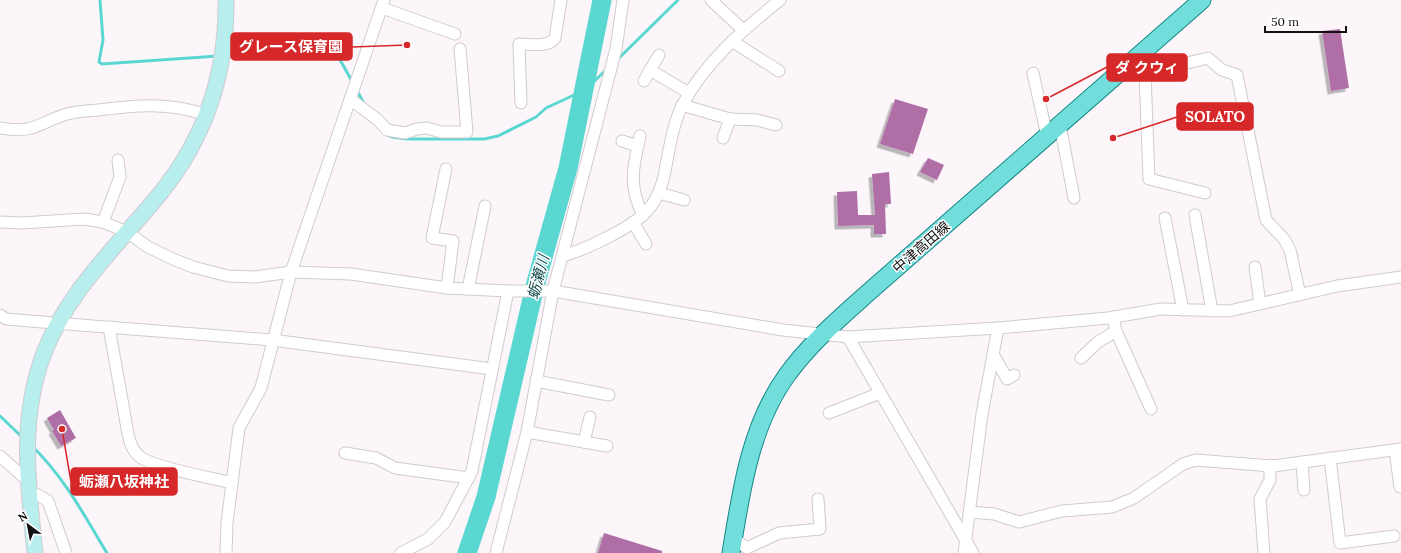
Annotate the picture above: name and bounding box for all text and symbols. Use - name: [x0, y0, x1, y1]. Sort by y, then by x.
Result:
- scale bar: [1265, 8, 1346, 34]
- text: 50 m: [1271, 14, 1299, 29]
- callout: グレース保育園: [231, 33, 352, 60]
- text: グレース保育園: [239, 37, 343, 56]
- callout: ダ クウィ: [1107, 54, 1187, 81]
- text: ダ クウィ: [1115, 58, 1179, 77]
- callout: SOLATO: [1177, 103, 1253, 130]
- text: SOLATO: [1185, 107, 1246, 126]
- street label: 中津高田線: [889, 217, 953, 277]
- water label: 蛎瀬川: [523, 251, 554, 301]
- callout: 蛎瀬八坂神社: [71, 468, 177, 495]
- text: 蛎瀬八坂神社: [79, 472, 169, 491]
- north arrow: [8, 505, 48, 545]
- text: N: [15, 508, 30, 525]

